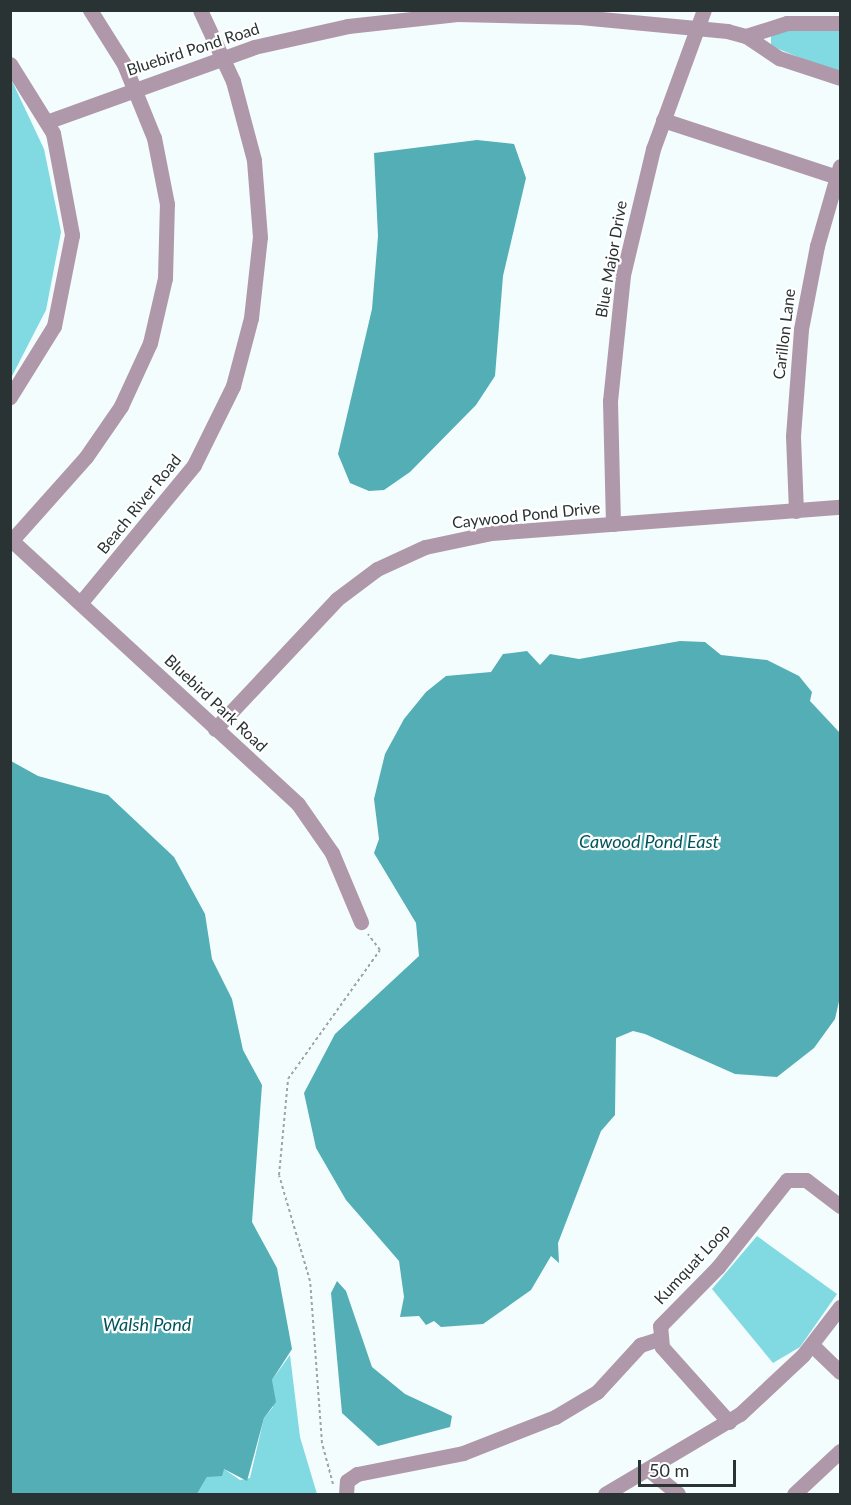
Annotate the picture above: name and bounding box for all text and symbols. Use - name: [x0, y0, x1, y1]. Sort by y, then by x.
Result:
- street label: Bluebird Pond Road: [124, 18, 262, 80]
- street label: Blue Major Drive: [591, 199, 631, 319]
- street label: Carillon Lane: [769, 287, 799, 381]
- street label: Beach River Road: [93, 450, 185, 558]
- street label: Caywood Pond Drive: [451, 498, 601, 532]
- street label: Bluebird Park Road: [161, 650, 271, 756]
- water label: Cawood Pond East: [579, 830, 719, 852]
- street label: Kumquat Loop: [650, 1220, 734, 1308]
- water label: Walsh Pond: [103, 1313, 191, 1335]
- scale bar: [641, 1448, 738, 1486]
- text: 50 m: [649, 1459, 689, 1481]

